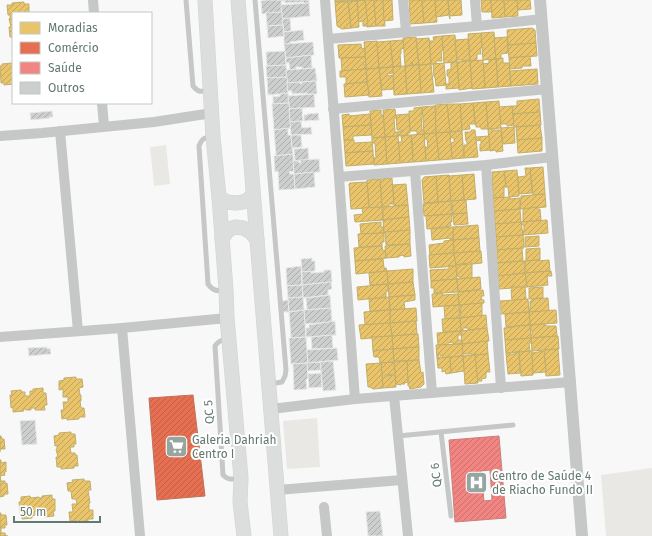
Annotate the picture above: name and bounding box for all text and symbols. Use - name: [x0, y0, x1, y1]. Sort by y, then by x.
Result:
- legend: [12, 12, 152, 104]
- text: Moradias: [48, 21, 98, 35]
- text: Comércio: [48, 41, 99, 55]
- text: Saúde: [48, 61, 82, 75]
- text: Outros: [48, 81, 85, 95]
- street label: QC 5: [201, 399, 217, 425]
- place label: Galeria Dahriah Centro I: [192, 433, 276, 461]
- supermarket icon: Galeria Dahriah Centro I: [163, 434, 189, 460]
- street label: QC 6: [428, 462, 444, 488]
- place label: Centro de Saúde 4 de Riacho Fundo II: [492, 469, 593, 497]
- hospital icon: Centro de Saúde 4 de Riacho Fundo II: [464, 470, 490, 496]
- scale bar: [14, 498, 100, 524]
- text: 50 m: [20, 505, 46, 519]

